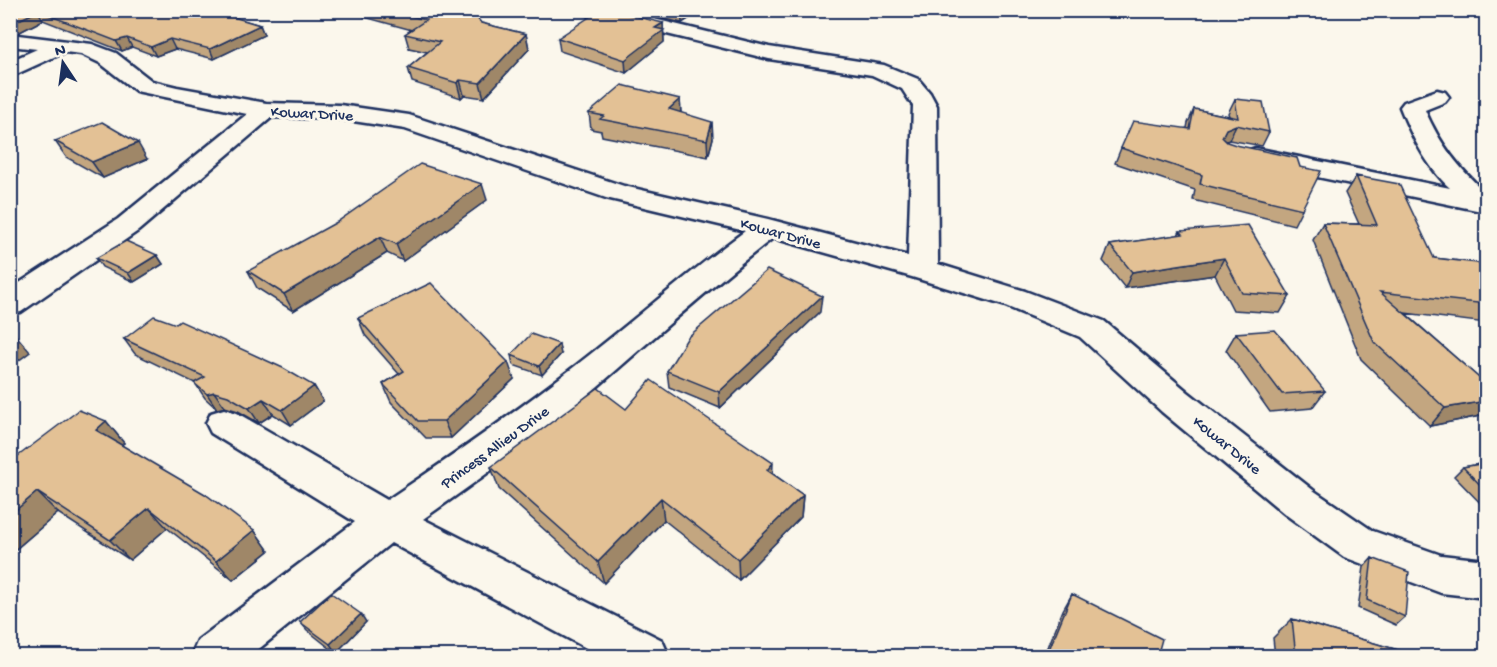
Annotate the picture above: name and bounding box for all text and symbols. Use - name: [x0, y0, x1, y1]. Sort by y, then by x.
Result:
- north arrow: [33, 33, 93, 93]
- text: N: [53, 41, 68, 62]
- street label: Kowar Drive: [270, 104, 354, 127]
- street label: Kowar Drive: [738, 215, 823, 255]
- street label: Princess Allieu Drive: [437, 403, 555, 495]
- street label: Kowar Drive: [1188, 413, 1264, 481]

